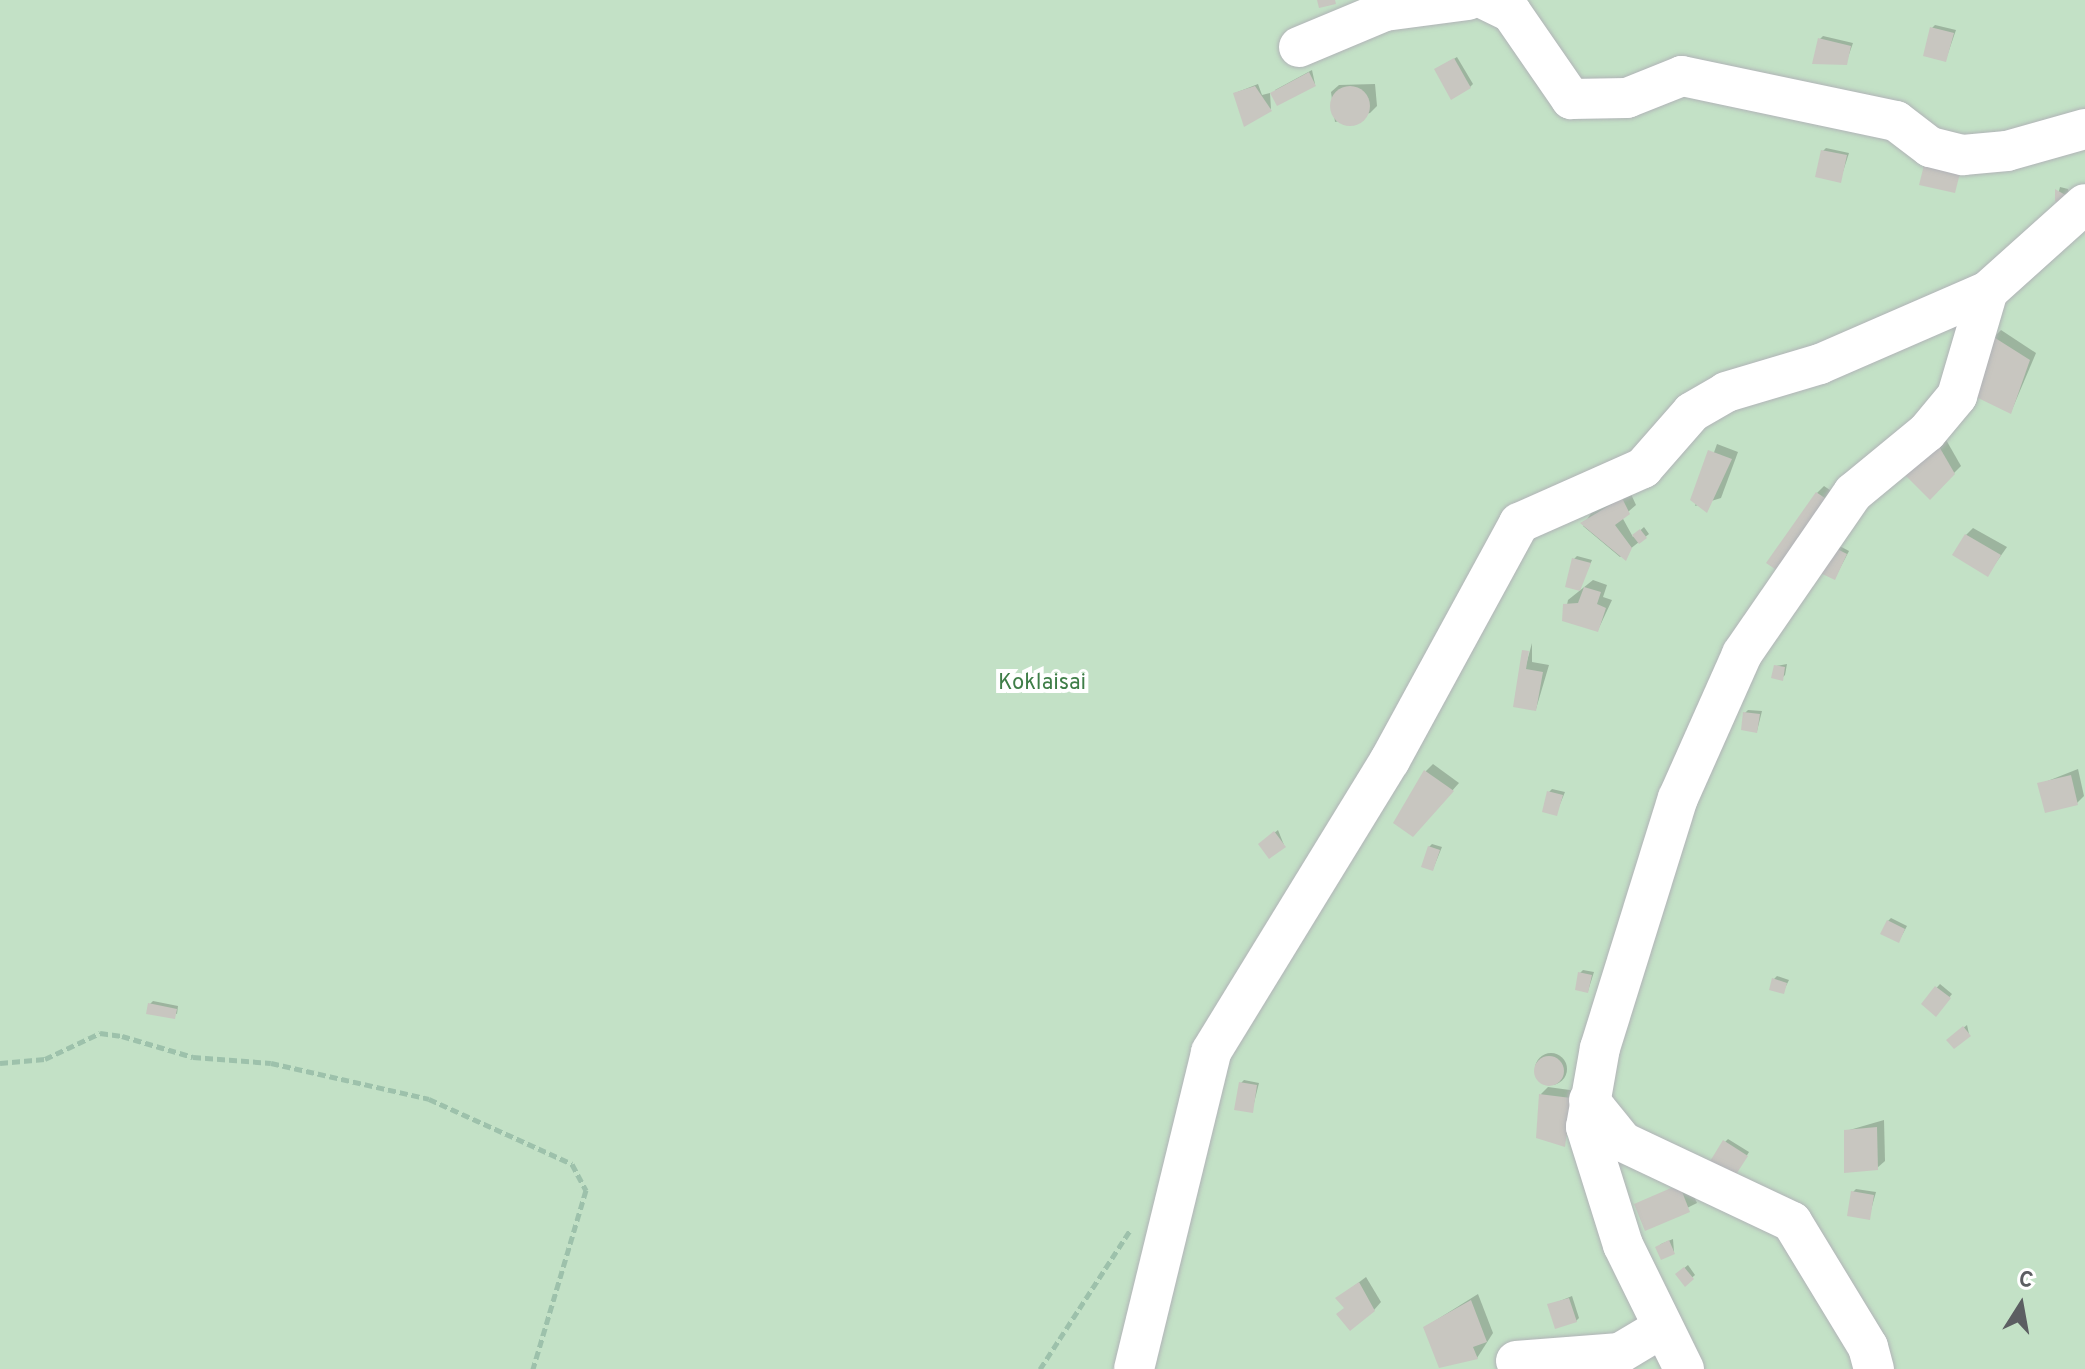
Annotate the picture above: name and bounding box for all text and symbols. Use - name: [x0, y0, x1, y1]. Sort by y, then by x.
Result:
- park label: Koklaisai: [998, 671, 1086, 697]
- north arrow: [1981, 1265, 2061, 1345]
- text: С: [2016, 1266, 2035, 1296]

